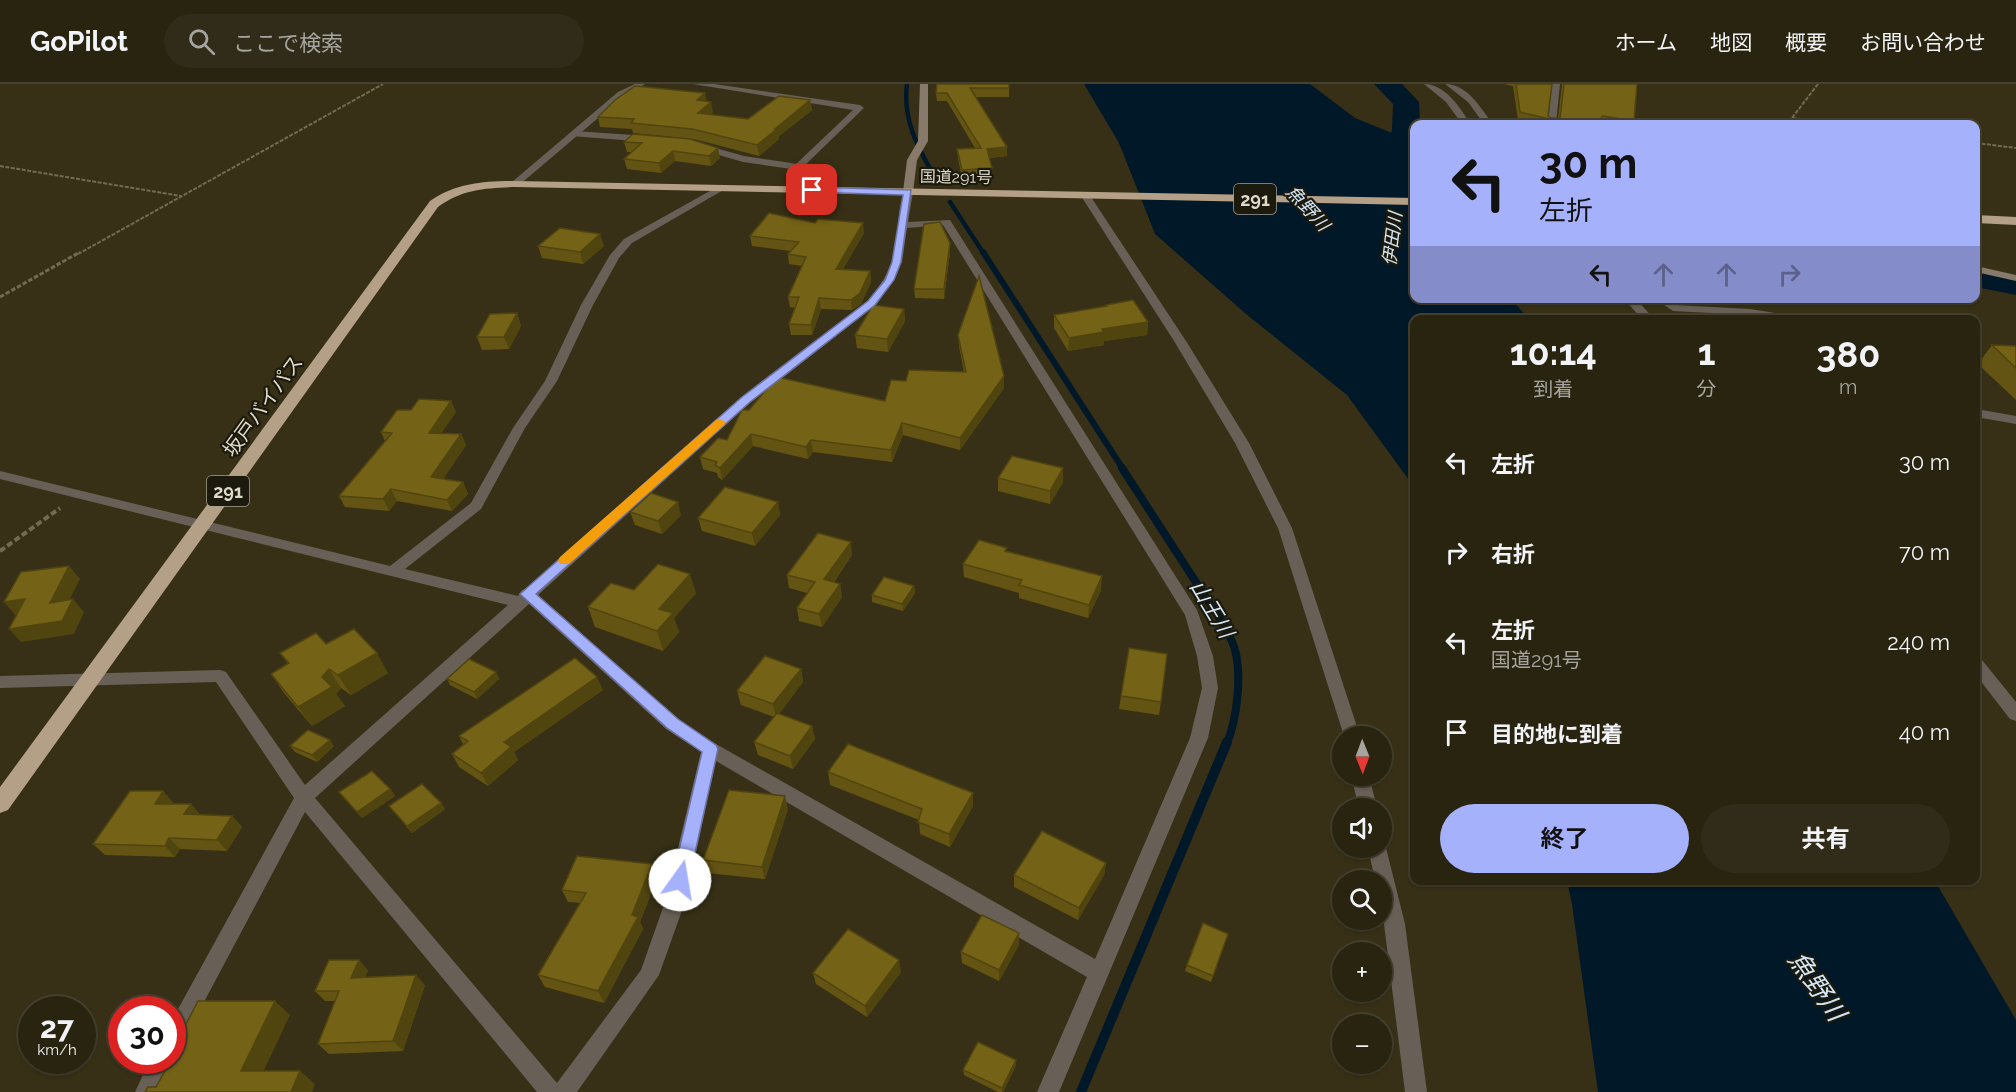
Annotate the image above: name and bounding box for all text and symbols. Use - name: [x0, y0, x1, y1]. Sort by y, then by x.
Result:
- search box: [164, 14, 584, 68]
- text: GoPilot: [30, 25, 128, 58]
- icon: search: [185, 25, 218, 58]
- text: ここで検索: [233, 30, 343, 56]
- text: ホーム: [1615, 30, 1677, 55]
- text: 地図: [1710, 30, 1752, 55]
- text: 概要: [1785, 30, 1827, 55]
- text: お問い合わせ: [1860, 30, 1986, 55]
- text: 30 m: [1539, 139, 1637, 188]
- icon: left: [1440, 144, 1518, 222]
- pin: [786, 164, 837, 215]
- street label: 国道291号: [920, 167, 992, 187]
- icon: arrive: [795, 173, 828, 206]
- water label: 魚野川: [1282, 181, 1335, 237]
- road number: 291: [1234, 184, 1276, 214]
- text: 左折: [1539, 195, 1593, 226]
- water label: 伊田川: [1378, 209, 1406, 267]
- icon: left: [1584, 258, 1617, 291]
- icon: ahead: [1647, 258, 1680, 291]
- icon: ahead: [1710, 258, 1743, 291]
- icon: right: [1773, 258, 1806, 291]
- text: 10:14: [1510, 331, 1597, 373]
- text: 1: [1698, 331, 1715, 373]
- text: 380: [1816, 333, 1880, 375]
- street label: 坂戸バイパス: [218, 351, 308, 461]
- text: m: [1839, 375, 1857, 399]
- text: 到着: [1533, 377, 1573, 401]
- text: 分: [1697, 377, 1717, 401]
- icon: left: [1440, 446, 1473, 479]
- text: 30 m: [1899, 449, 1950, 475]
- text: 左折: [1491, 451, 1535, 477]
- road number: 291: [207, 476, 249, 506]
- icon: right: [1440, 536, 1473, 569]
- text: 70 m: [1899, 539, 1950, 565]
- text: 右折: [1491, 541, 1535, 567]
- water label: 山王川: [1185, 576, 1240, 644]
- text: 左折: [1491, 617, 1535, 643]
- icon: left: [1440, 626, 1473, 659]
- text: 240 m: [1887, 629, 1950, 655]
- text: 国道291号: [1491, 648, 1582, 672]
- icon: arrive: [1440, 716, 1473, 749]
- text: 40 m: [1899, 719, 1950, 745]
- text: 目的地に到着: [1491, 721, 1623, 747]
- north arrow: [1332, 726, 1392, 786]
- map controls: [1332, 726, 1392, 1074]
- button: sound: [1332, 798, 1392, 858]
- button: 終了: [1440, 804, 1689, 873]
- button: 共有: [1701, 804, 1950, 873]
- position arrow: [648, 848, 712, 912]
- button: search: [1332, 870, 1392, 930]
- button: +: [1332, 942, 1392, 1002]
- water label: 魚野川: [1782, 945, 1853, 1029]
- speed limit sign: 30: [108, 996, 186, 1074]
- text: 27: [40, 1010, 74, 1045]
- button: −: [1332, 1014, 1392, 1074]
- text: km/h: [37, 1041, 77, 1059]

